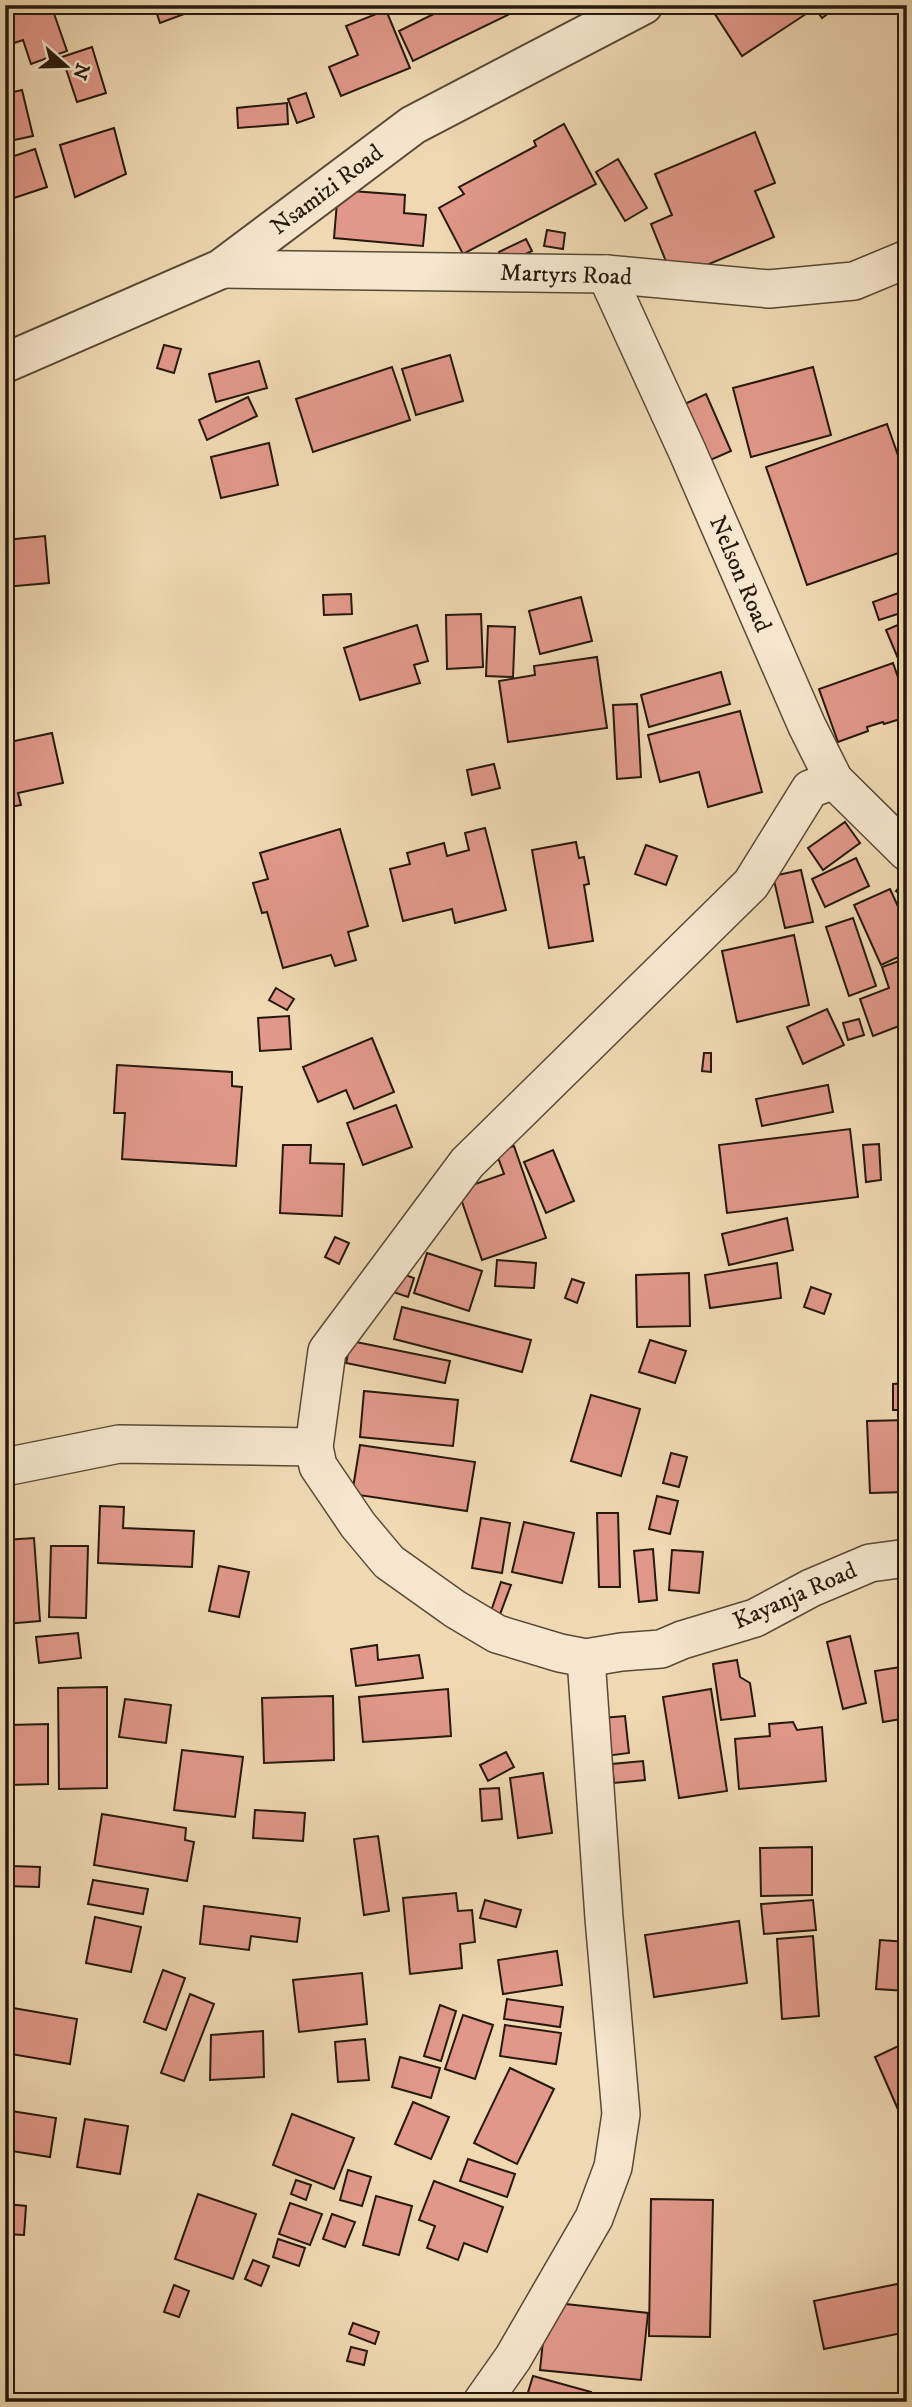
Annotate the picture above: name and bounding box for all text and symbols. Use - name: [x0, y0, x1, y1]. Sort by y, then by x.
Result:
- north arrow: [32, 32, 102, 102]
- text: N: [67, 60, 94, 83]
- street label: Nsamizi Road: [265, 138, 389, 242]
- street label: Martyrs Road: [500, 258, 632, 292]
- street label: Nelson Road: [702, 511, 778, 637]
- street label: Kayanja Road: [729, 1555, 861, 1637]

